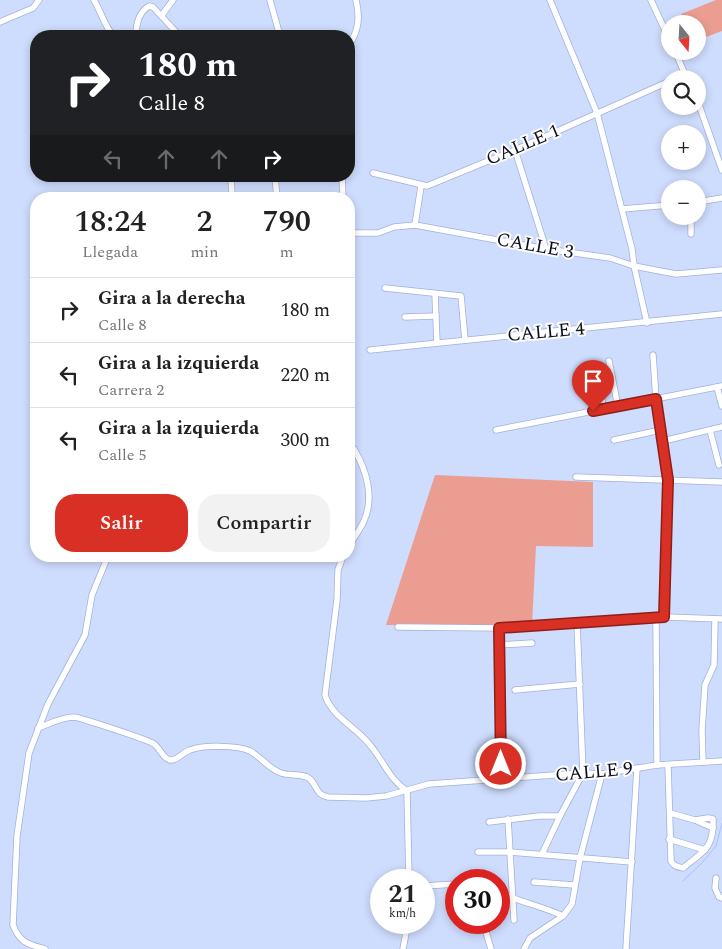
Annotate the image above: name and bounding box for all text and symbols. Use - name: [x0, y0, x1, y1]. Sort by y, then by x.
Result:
- north arrow: [661, 15, 706, 60]
- map controls: [661, 15, 706, 225]
- text: 180 m: [138, 39, 237, 92]
- icon: right: [55, 50, 120, 115]
- button: search: [661, 70, 706, 115]
- text: Calle 8: [138, 87, 205, 120]
- street label: CALLE 1: [481, 116, 565, 174]
- button: +: [661, 125, 706, 170]
- icon: left: [99, 145, 127, 173]
- icon: ahead: [152, 145, 180, 173]
- icon: ahead: [205, 145, 233, 173]
- icon: right: [258, 145, 286, 173]
- button: −: [661, 180, 706, 225]
- text: 18:24: [74, 199, 146, 245]
- text: 2: [196, 199, 212, 245]
- text: 790: [263, 199, 311, 245]
- street label: CALLE 3: [494, 225, 576, 267]
- text: Llegada: [82, 240, 138, 264]
- text: min: [190, 240, 218, 264]
- text: m: [280, 240, 294, 264]
- text: Gira a la derecha: [98, 284, 245, 313]
- icon: right: [55, 296, 83, 324]
- text: 180 m: [280, 296, 330, 325]
- text: Calle 8: [98, 313, 147, 337]
- street label: CALLE 4: [506, 314, 587, 350]
- text: Gira a la izquierda: [98, 349, 259, 378]
- pin: [572, 360, 614, 411]
- icon: left: [55, 361, 83, 389]
- text: 220 m: [280, 361, 330, 390]
- icon: arrive: [579, 367, 607, 395]
- text: Carrera 2: [98, 378, 164, 402]
- text: Gira a la izquierda: [98, 414, 259, 443]
- icon: left: [55, 426, 83, 454]
- text: 300 m: [280, 426, 330, 455]
- text: Calle 5: [98, 443, 147, 467]
- button: Salir: [55, 494, 188, 552]
- button: Compartir: [198, 494, 330, 552]
- position arrow: [474, 737, 526, 789]
- street label: CALLE 9: [554, 754, 634, 790]
- speed limit sign: 30: [445, 869, 510, 934]
- text: 21: [388, 876, 417, 914]
- text: km/h: [389, 904, 416, 923]

